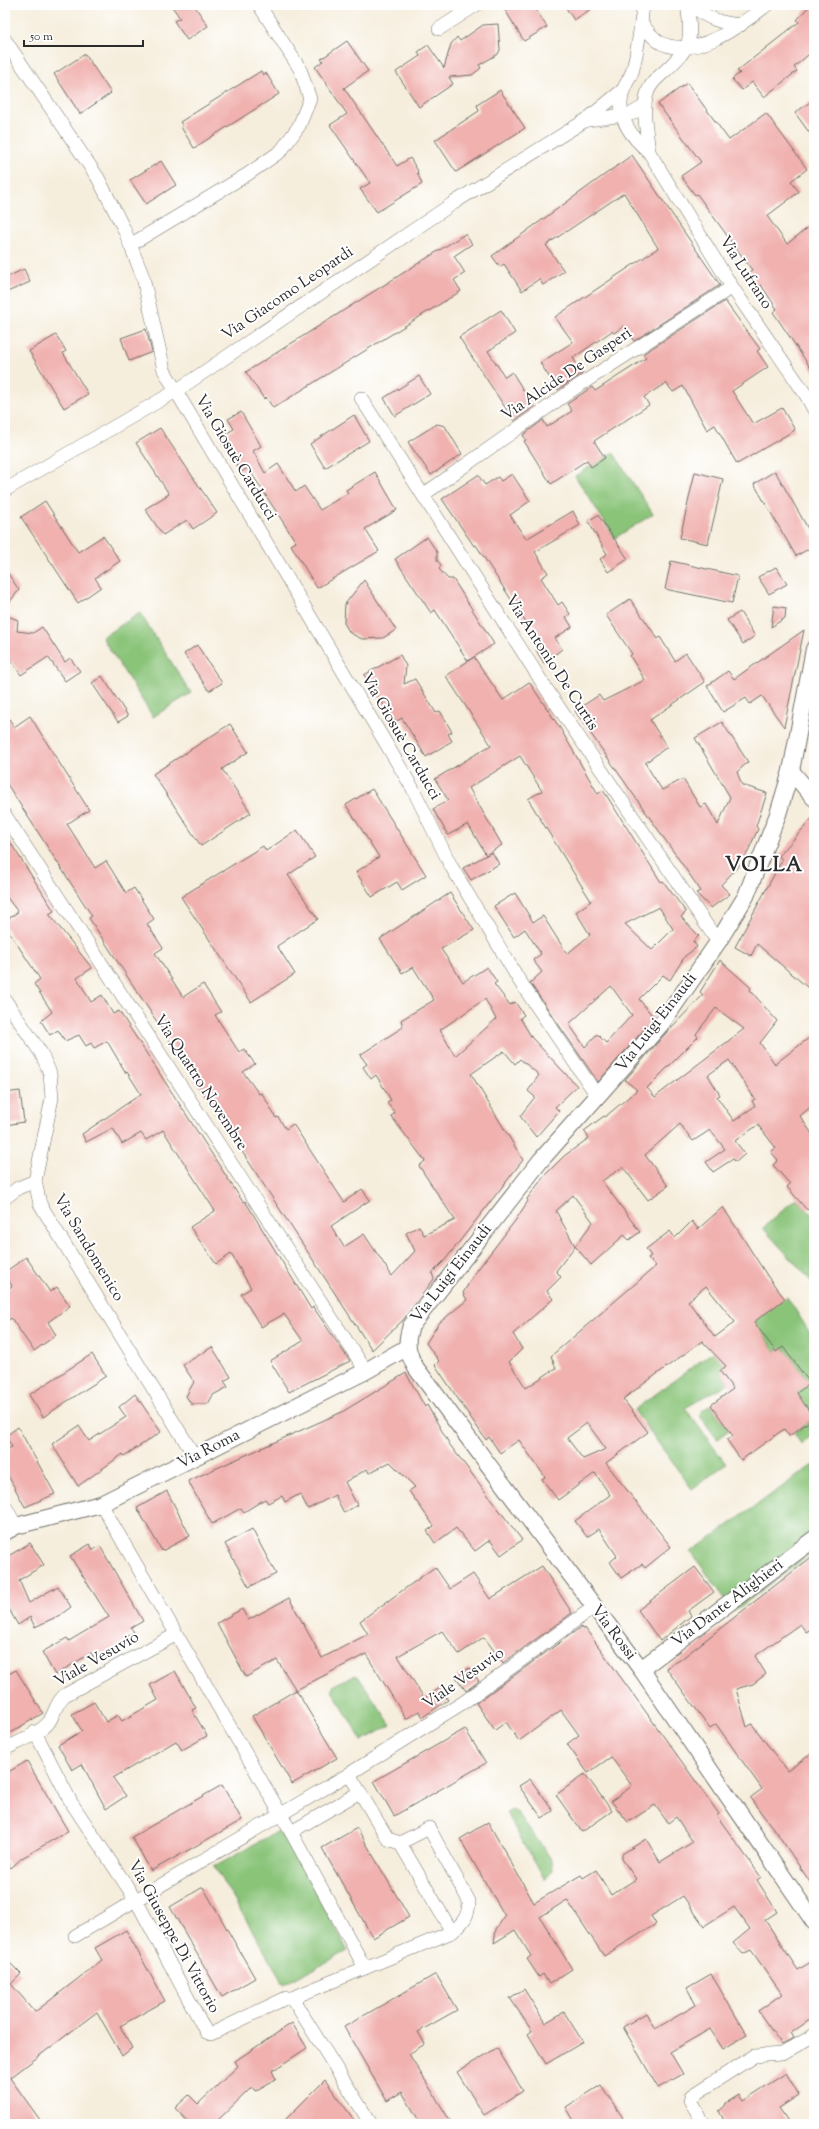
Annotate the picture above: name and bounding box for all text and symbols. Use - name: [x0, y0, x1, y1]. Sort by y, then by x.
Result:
- scale bar: [24, 22, 143, 48]
- text: 50 m: [29, 28, 53, 46]
- street label: Via Lufrano: [713, 232, 777, 314]
- street label: Via Giacomo Leopardi: [217, 241, 359, 347]
- street label: Via Alcide De Gasperi: [497, 322, 637, 427]
- street label: Via Giosuè Carducci: [188, 391, 282, 526]
- street label: Via Antonio De Curtis: [498, 591, 604, 735]
- street label: Via Giosuè Carducci: [354, 669, 446, 805]
- district label: VOLLA: [725, 852, 803, 881]
- street label: Via Luigi Einaudi: [611, 968, 703, 1077]
- street label: Via Quattro Novembre: [147, 1011, 253, 1155]
- street label: Via Sandomenico: [47, 1190, 129, 1306]
- street label: Via Luigi Einaudi: [406, 1219, 498, 1328]
- street label: Via Roma: [174, 1424, 245, 1476]
- street label: Via Dante Alighieri: [667, 1554, 789, 1654]
- street label: Via Rossi: [584, 1600, 642, 1666]
- street label: Viale Vesuvio: [50, 1626, 144, 1694]
- street label: Viale Vesuvio: [419, 1642, 510, 1716]
- street label: Via Giuseppe Di Vittorio: [121, 1856, 225, 2018]

